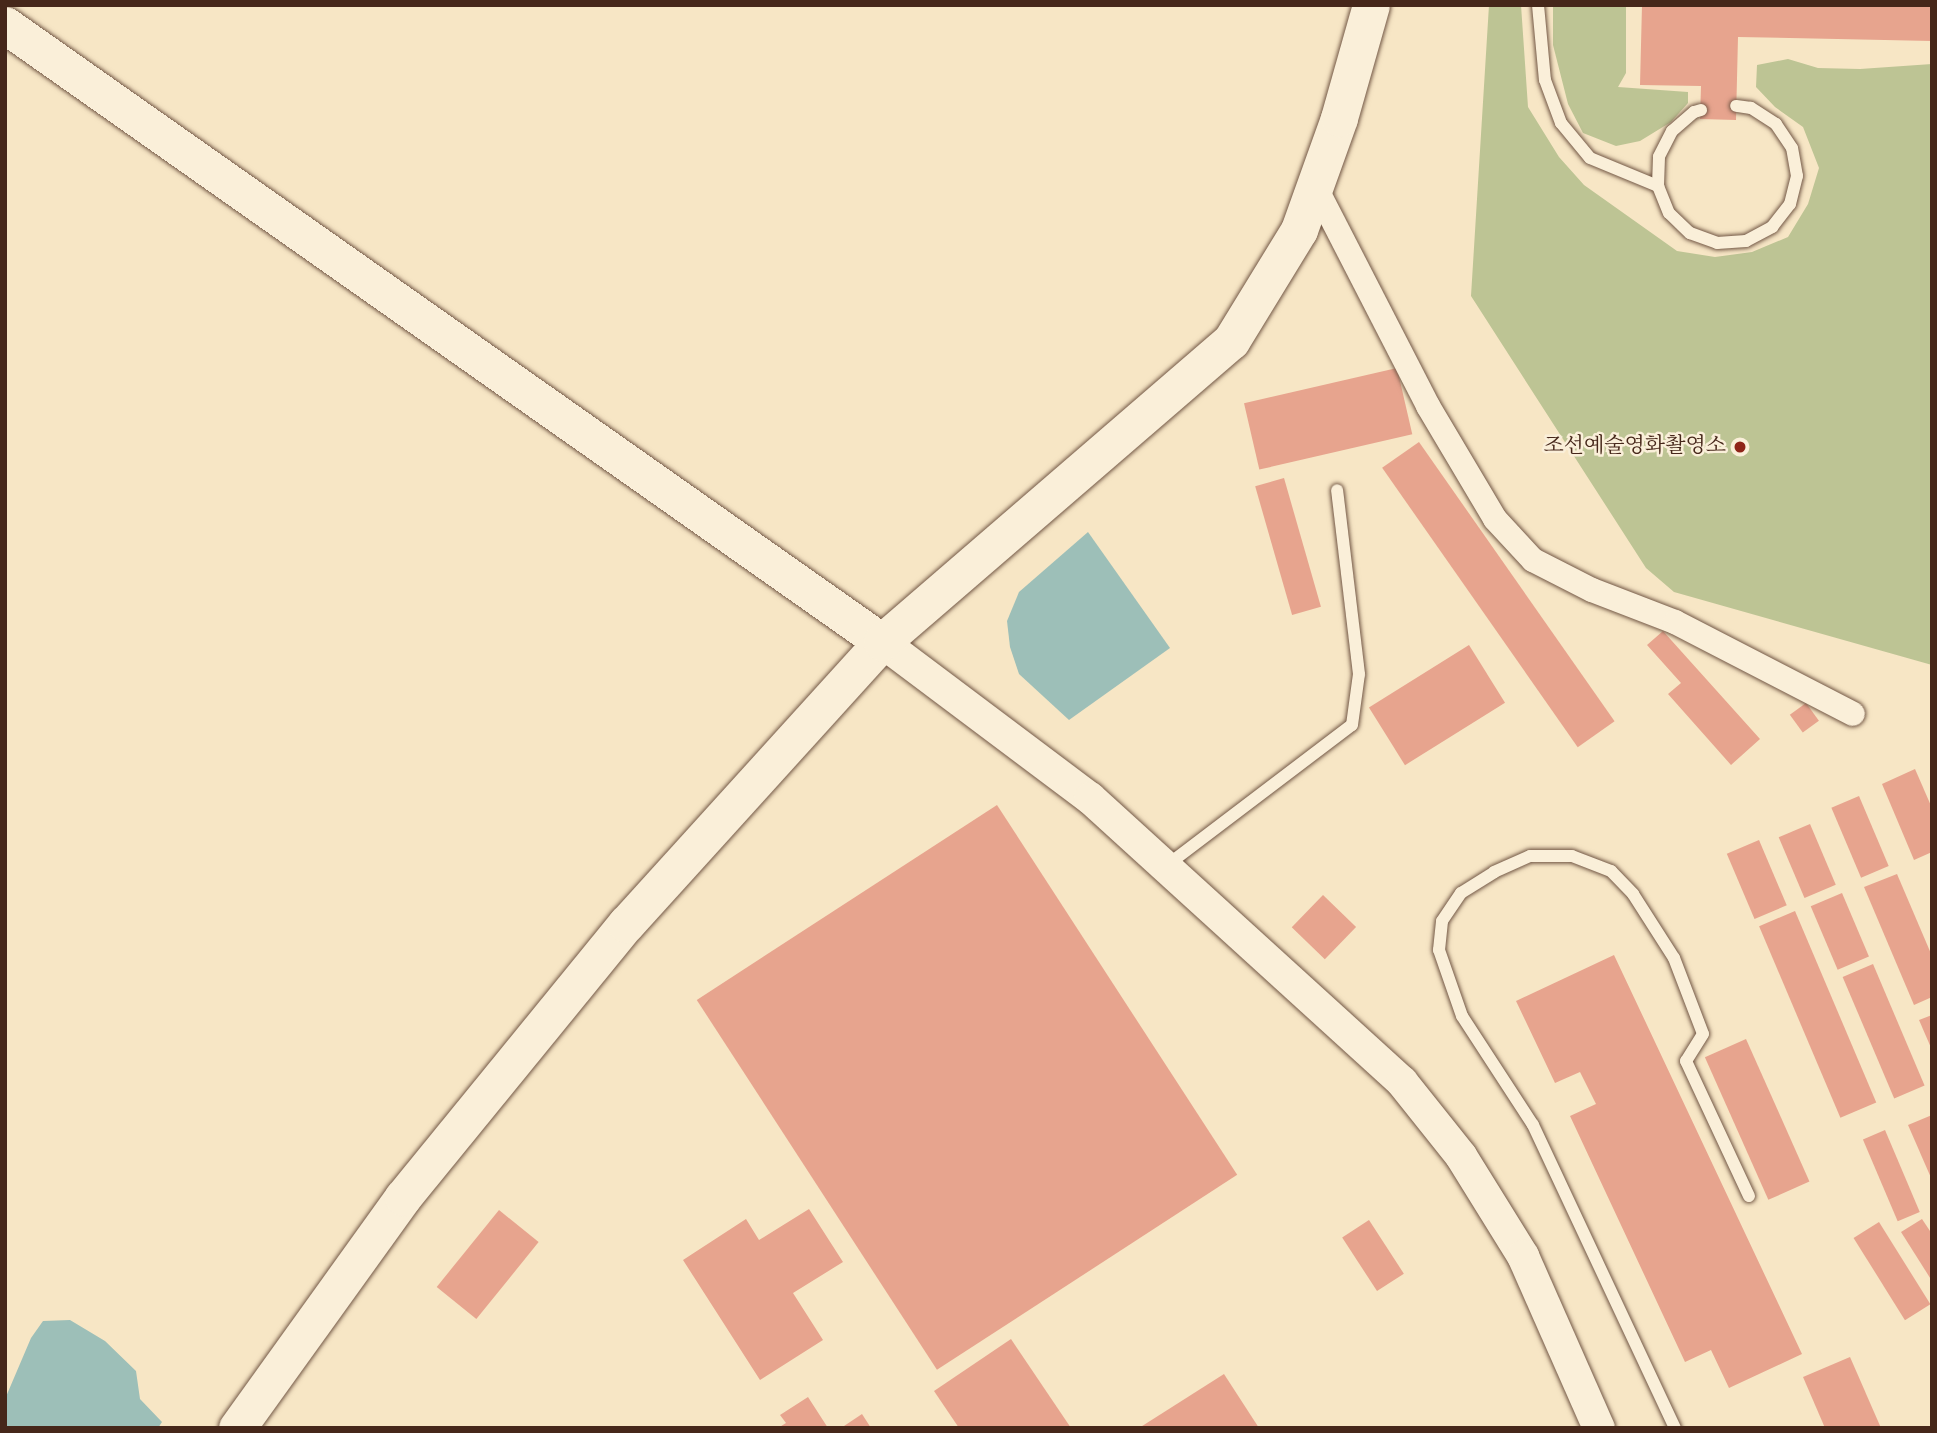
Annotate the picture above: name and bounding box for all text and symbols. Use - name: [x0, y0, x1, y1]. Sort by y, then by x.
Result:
- place label: 조선예술영화촬영소: [1543, 434, 1726, 460]
- marker: 조선예술영화촬영소: [1732, 439, 1748, 455]

